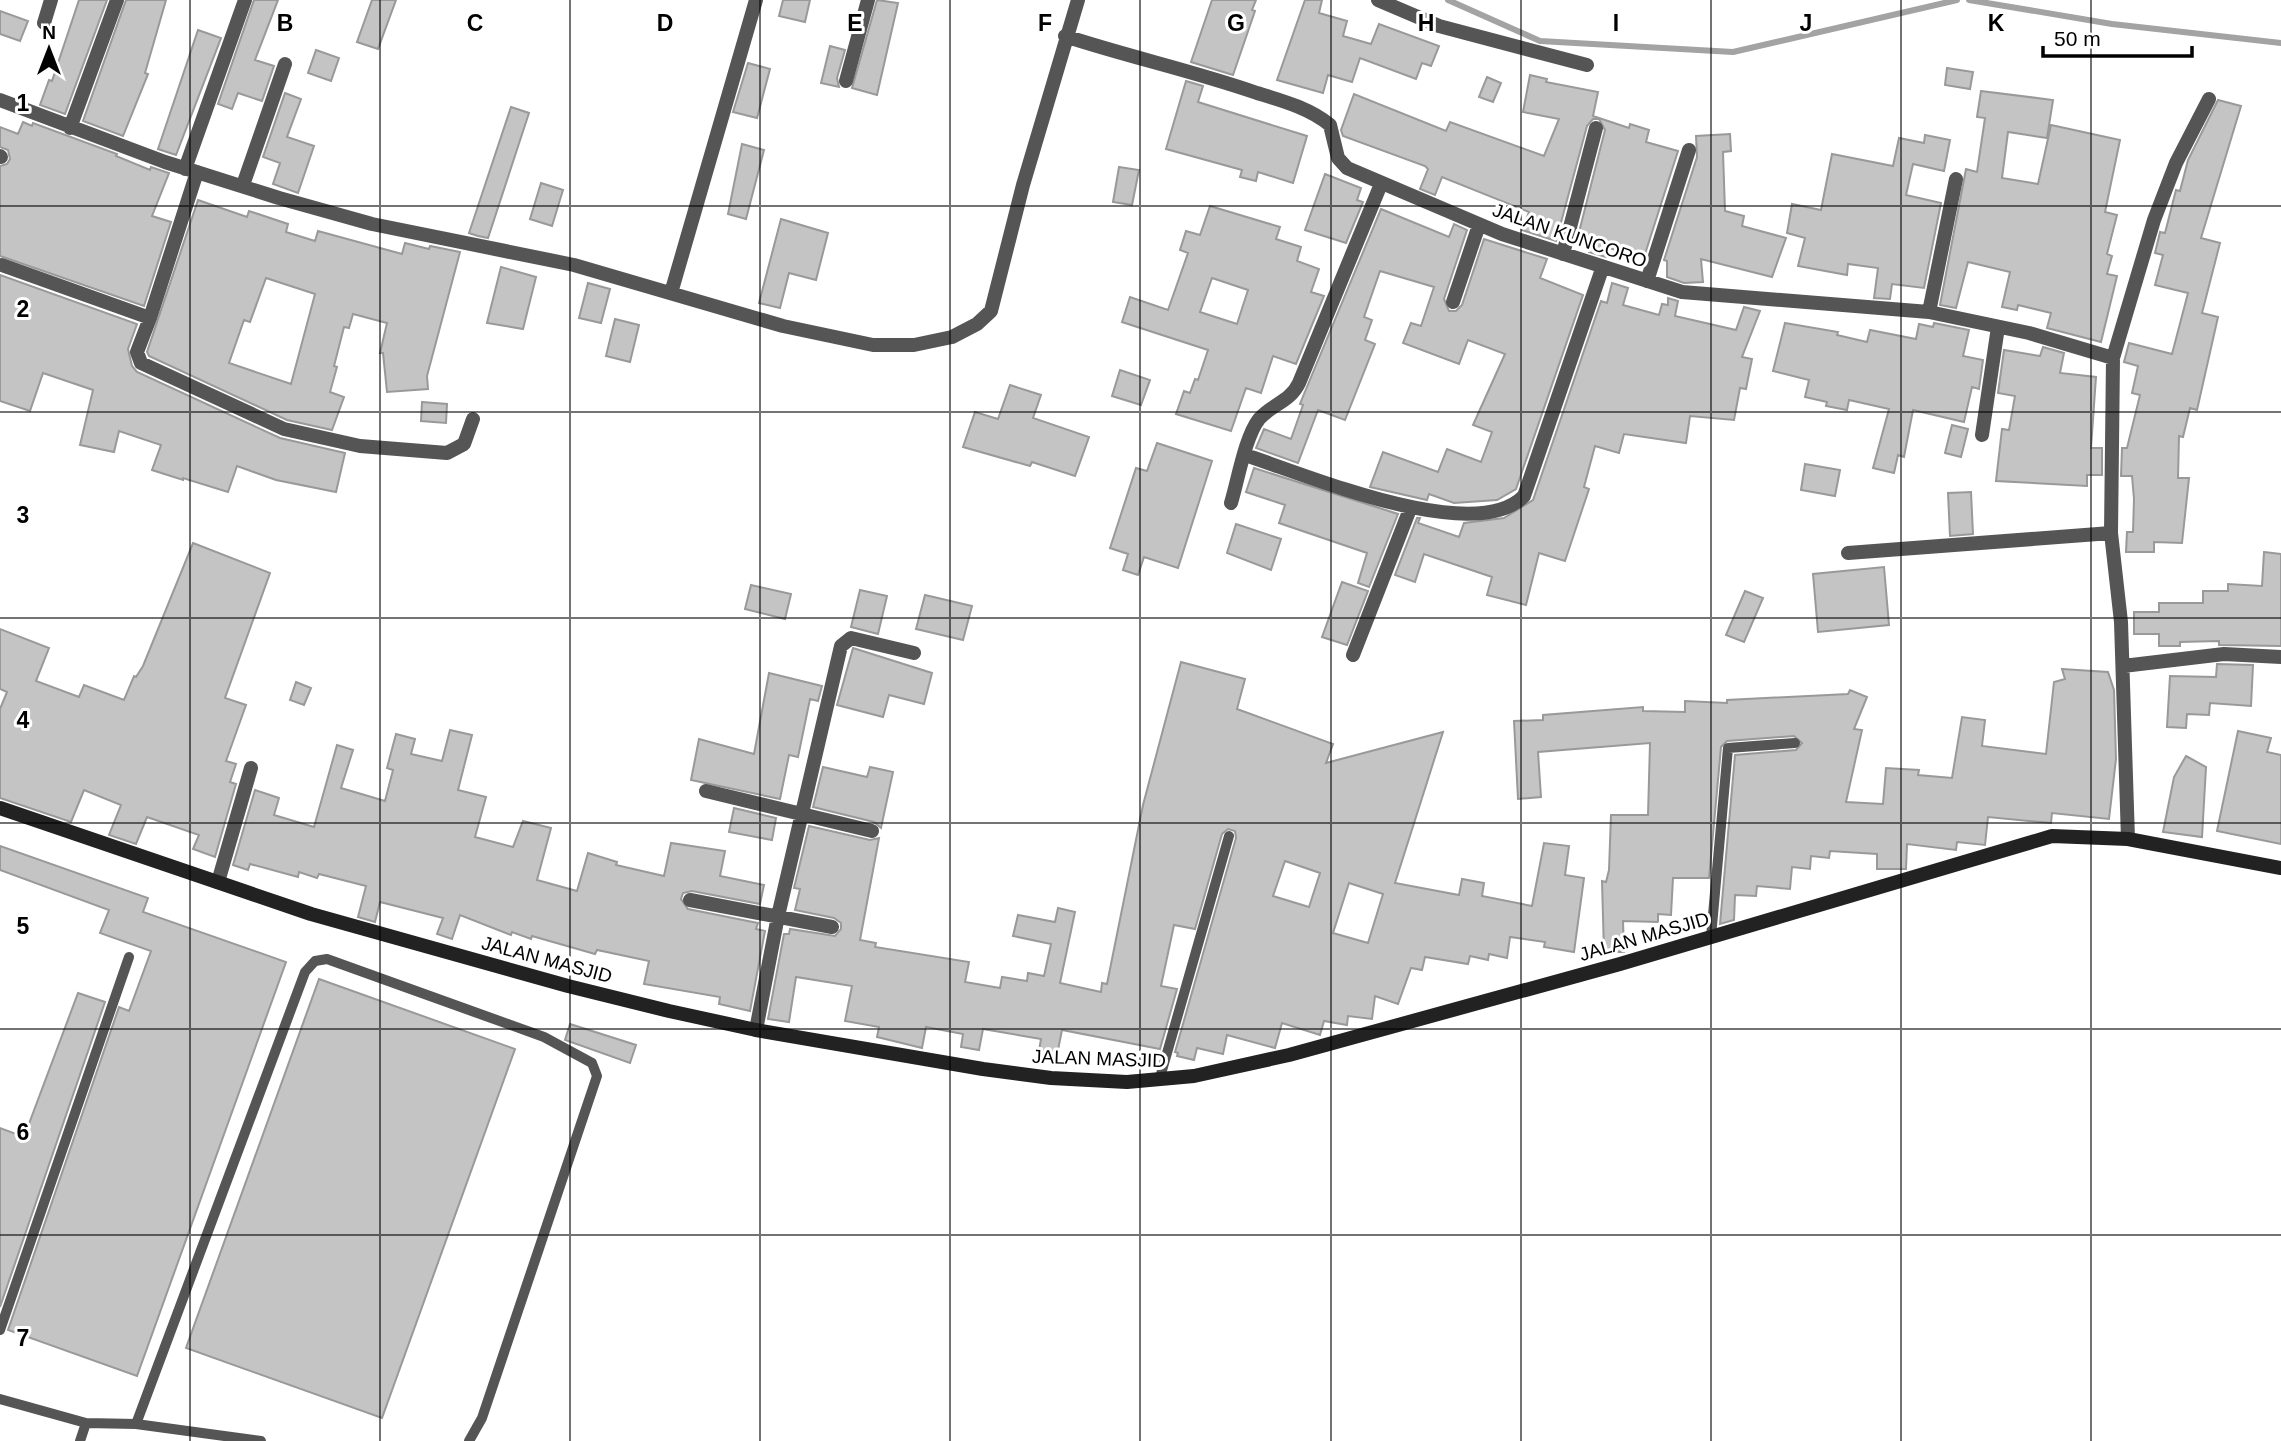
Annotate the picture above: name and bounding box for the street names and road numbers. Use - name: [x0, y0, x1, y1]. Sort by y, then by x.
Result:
- street label: JALAN KUNCORO: [1490, 199, 1650, 272]
- street label: JALAN MASJID: [1577, 908, 1711, 965]
- street label: JALAN MASJID: [479, 932, 614, 987]
- street label: JALAN MASJID: [1032, 1046, 1166, 1071]

